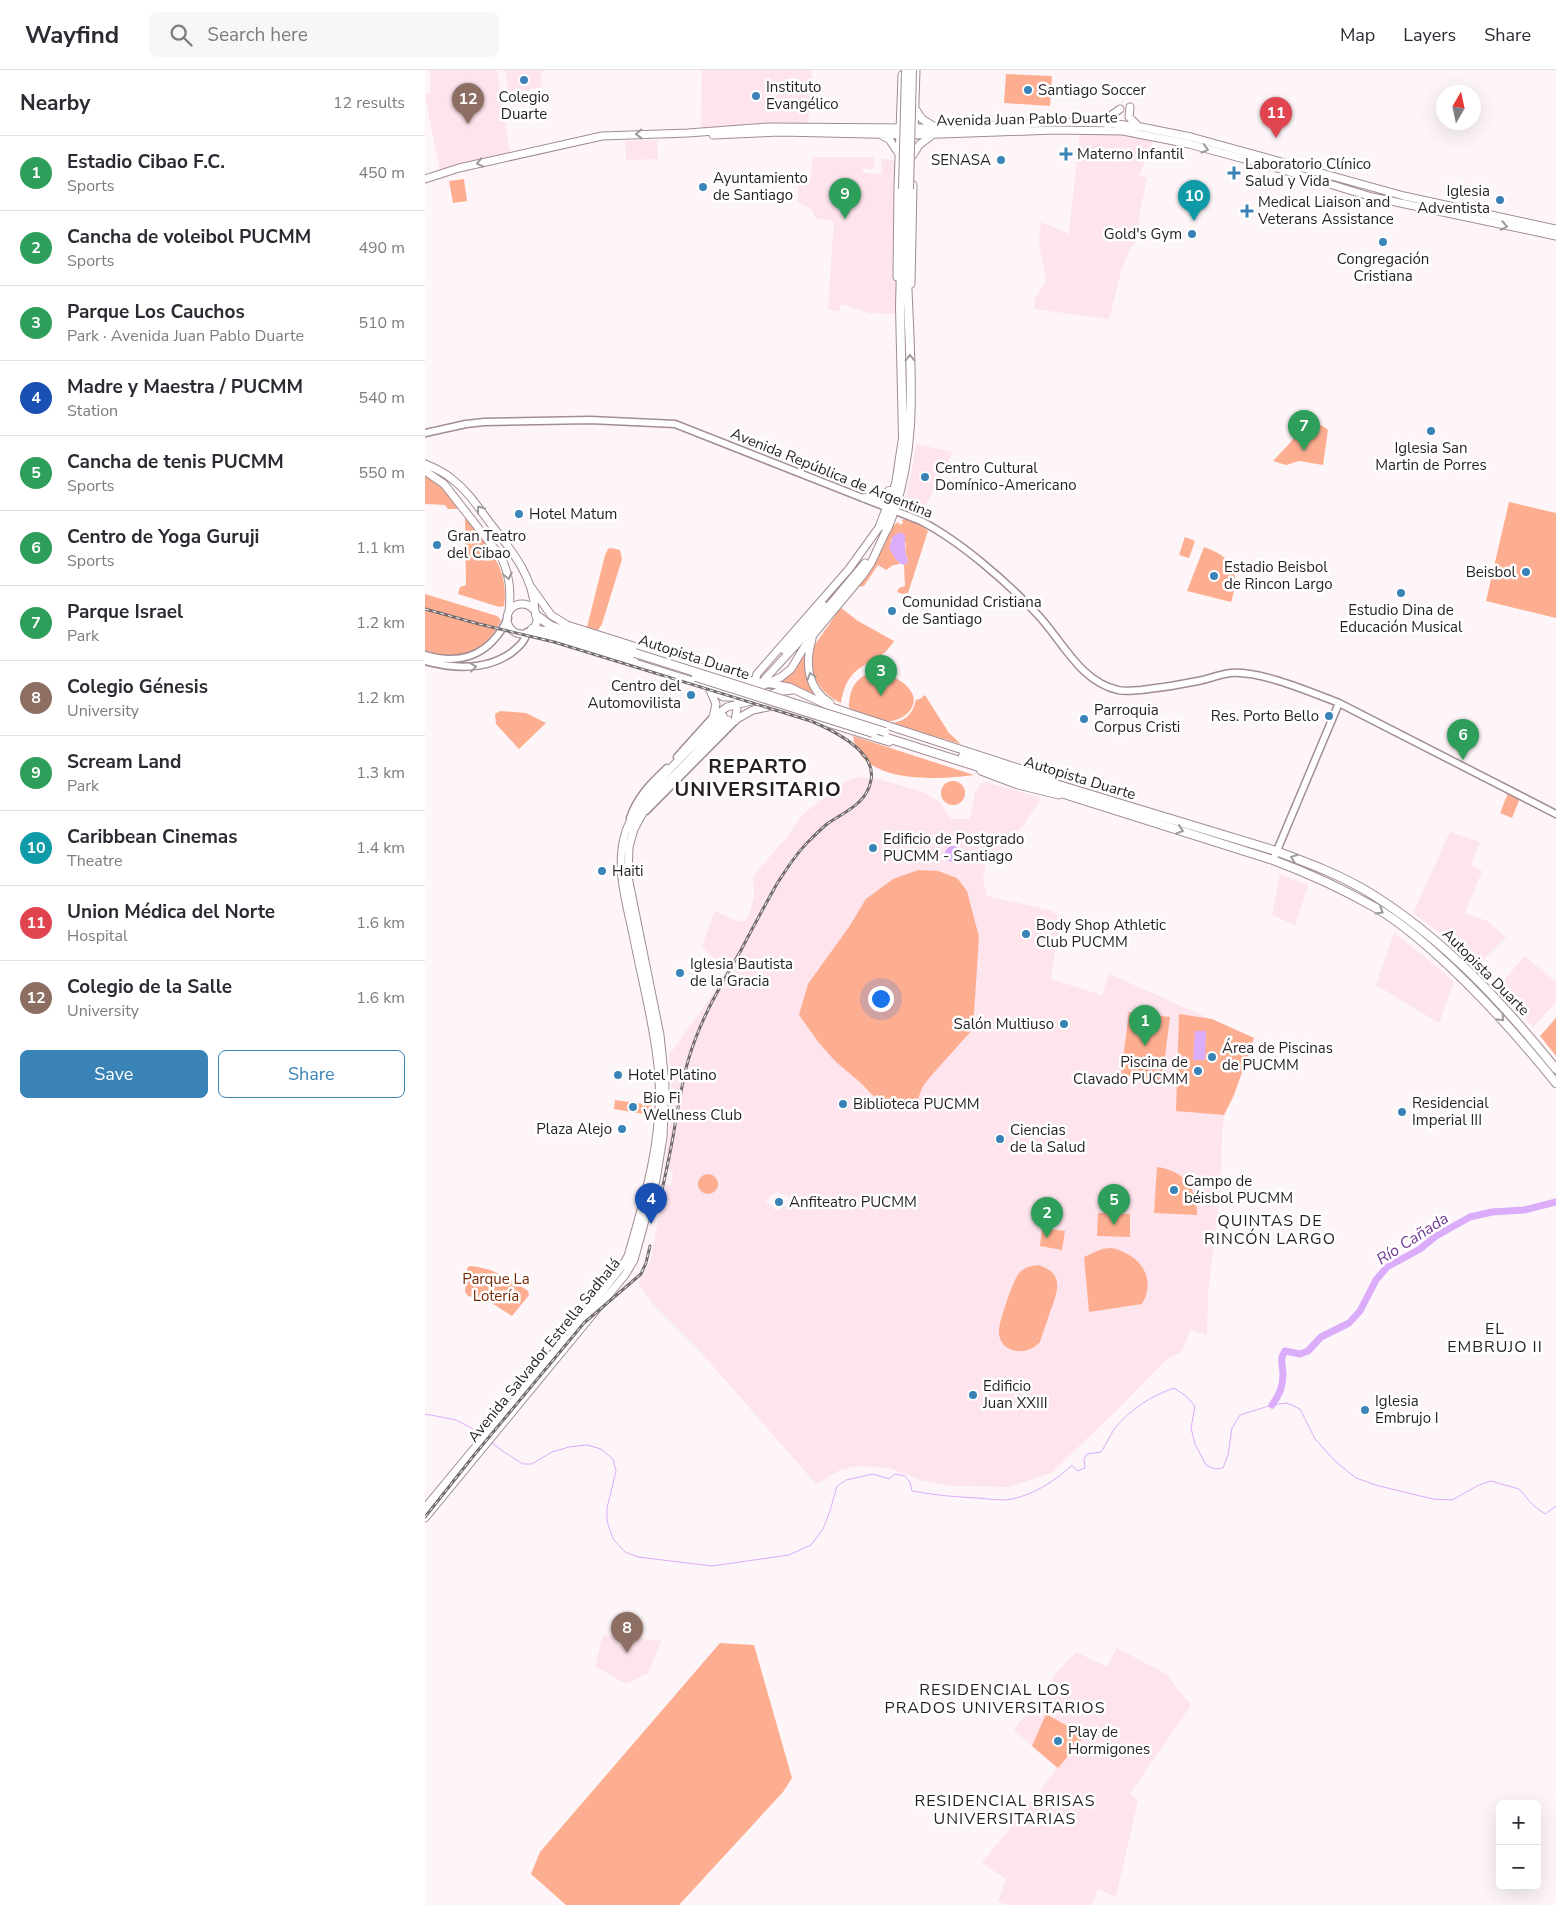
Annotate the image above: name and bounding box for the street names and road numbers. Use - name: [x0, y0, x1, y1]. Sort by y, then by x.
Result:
- street label: Avenida Juan Pablo Duarte: [936, 107, 1118, 131]
- street label: Avenida República de Argentina: [728, 423, 936, 523]
- street label: Autopista Duarte: [636, 630, 752, 684]
- street label: Autopista Duarte: [1022, 752, 1138, 804]
- street label: Autopista Duarte: [1438, 924, 1534, 1020]
- street label: Avenida Salvador Estrella Sadhalá: [463, 1254, 625, 1446]

